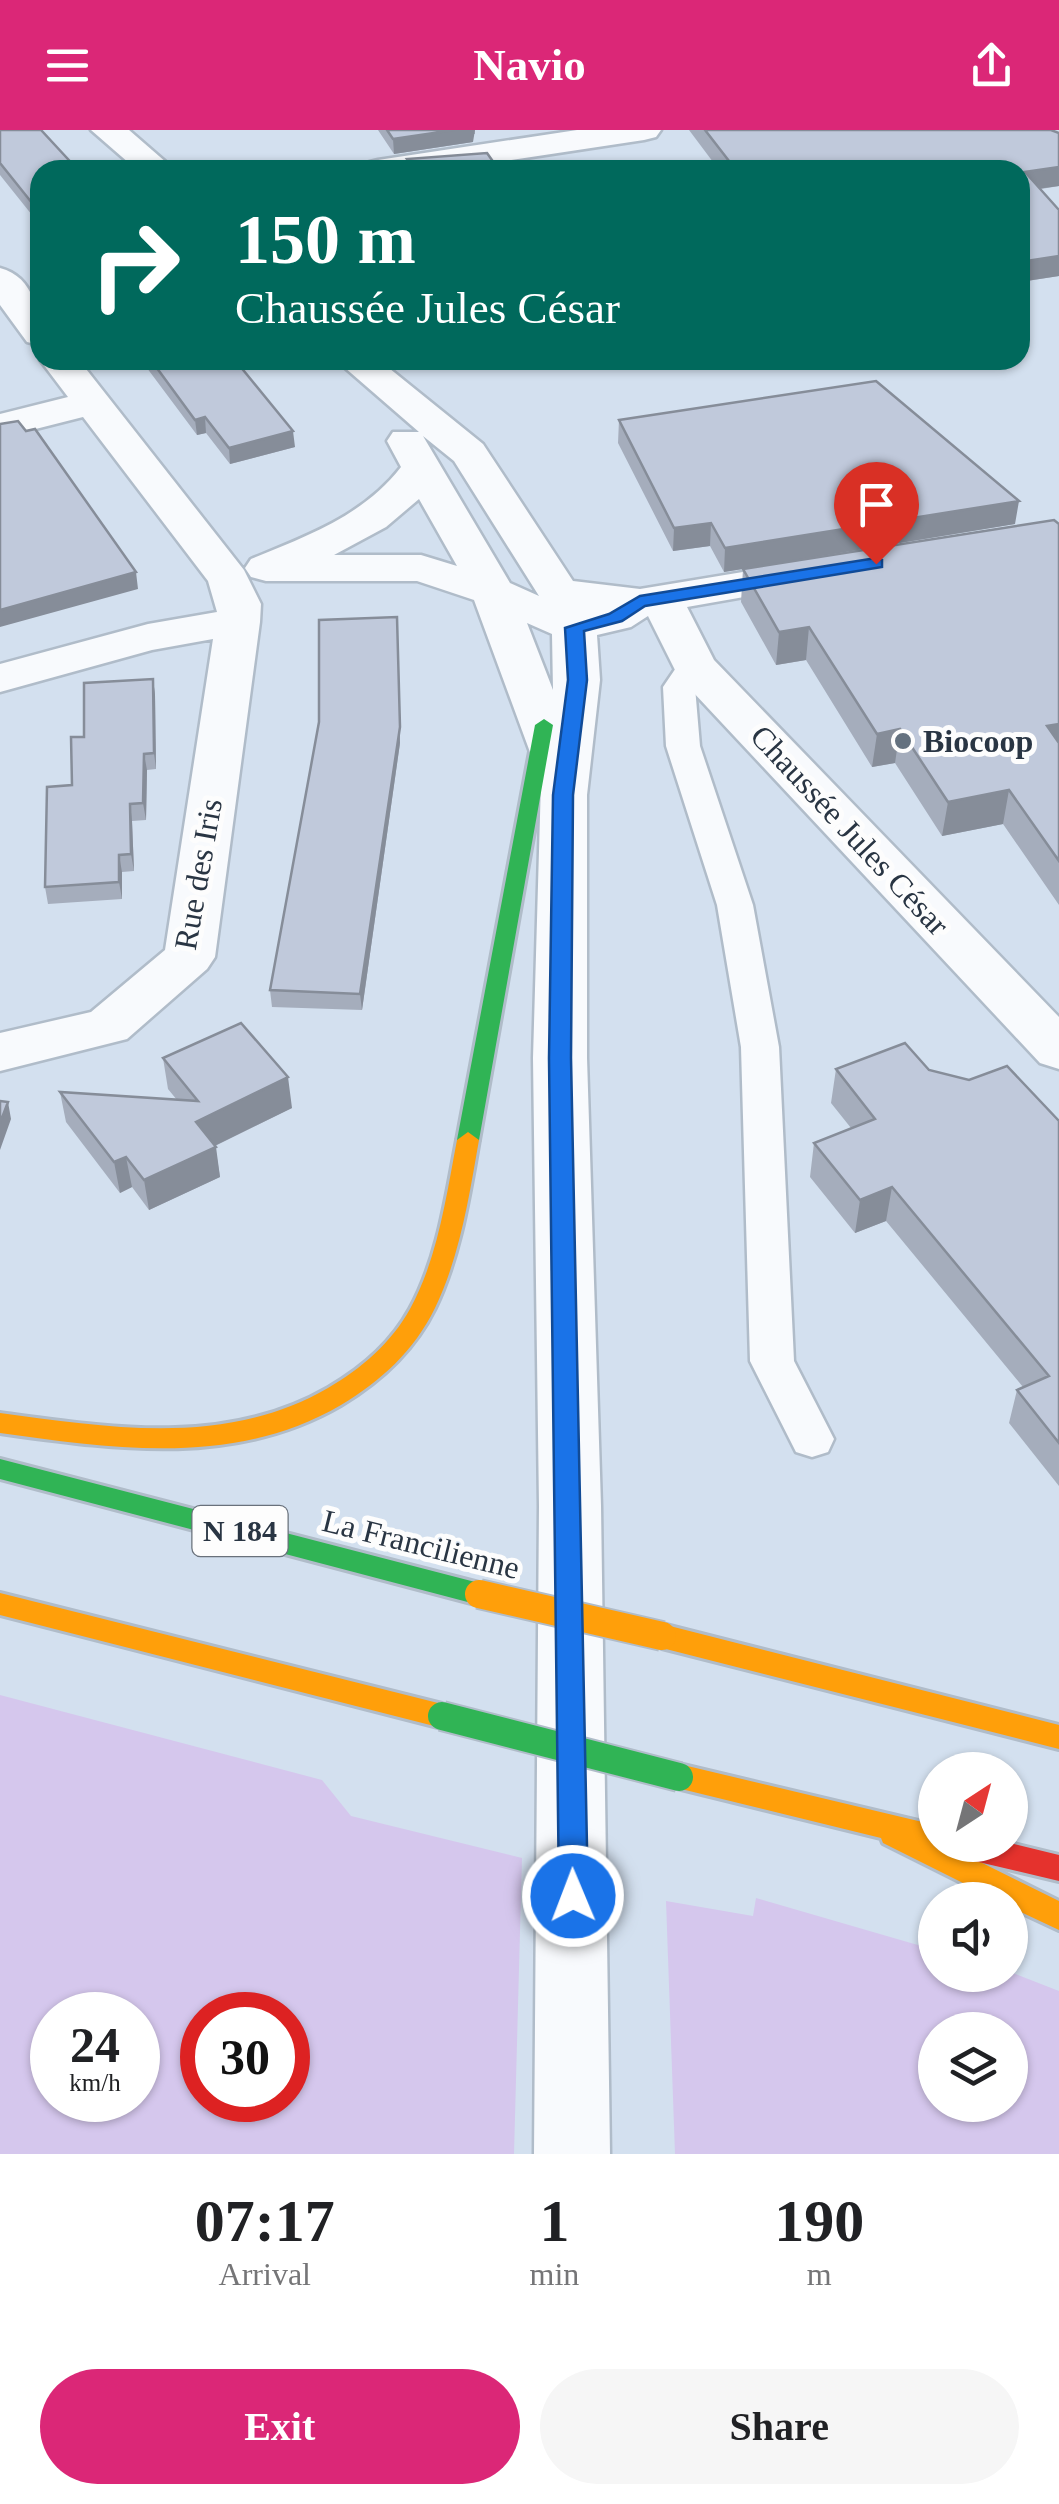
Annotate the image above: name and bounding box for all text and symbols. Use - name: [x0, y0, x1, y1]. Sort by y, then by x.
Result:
- icon: menu: [40, 38, 95, 93]
- icon: share: [964, 38, 1019, 93]
- text: Navio: [473, 40, 586, 90]
- icon: right: [70, 200, 200, 330]
- text: 150 m: [235, 201, 416, 278]
- text: Chaussée Jules César: [235, 283, 620, 333]
- pin: [834, 462, 919, 565]
- icon: arrive: [849, 477, 904, 532]
- street label: Chaussée Jules César: [743, 718, 957, 943]
- place label: Biocoop: [923, 723, 1033, 759]
- marker: Biocoop: [892, 730, 914, 752]
- street label: Rue des Iris: [167, 796, 229, 952]
- street label: La Francilienne: [319, 1502, 523, 1586]
- road number: N 184: [192, 1506, 288, 1556]
- north arrow: [918, 1752, 1028, 1862]
- map controls: [918, 1752, 1028, 2122]
- position arrow: [521, 1844, 625, 1948]
- button: sound: [918, 1882, 1028, 1992]
- speed limit sign: 30: [180, 1992, 310, 2122]
- button: layers: [918, 2012, 1028, 2122]
- text: 24: [70, 2017, 120, 2073]
- text: km/h: [69, 2069, 121, 2096]
- text: 07:17: [195, 2188, 335, 2254]
- text: 1: [539, 2188, 569, 2254]
- text: 190: [774, 2188, 864, 2254]
- text: Arrival: [219, 2256, 311, 2292]
- text: min: [530, 2256, 579, 2292]
- text: m: [807, 2256, 832, 2292]
- button: Exit: [40, 2369, 520, 2484]
- button: Share: [540, 2369, 1019, 2484]

